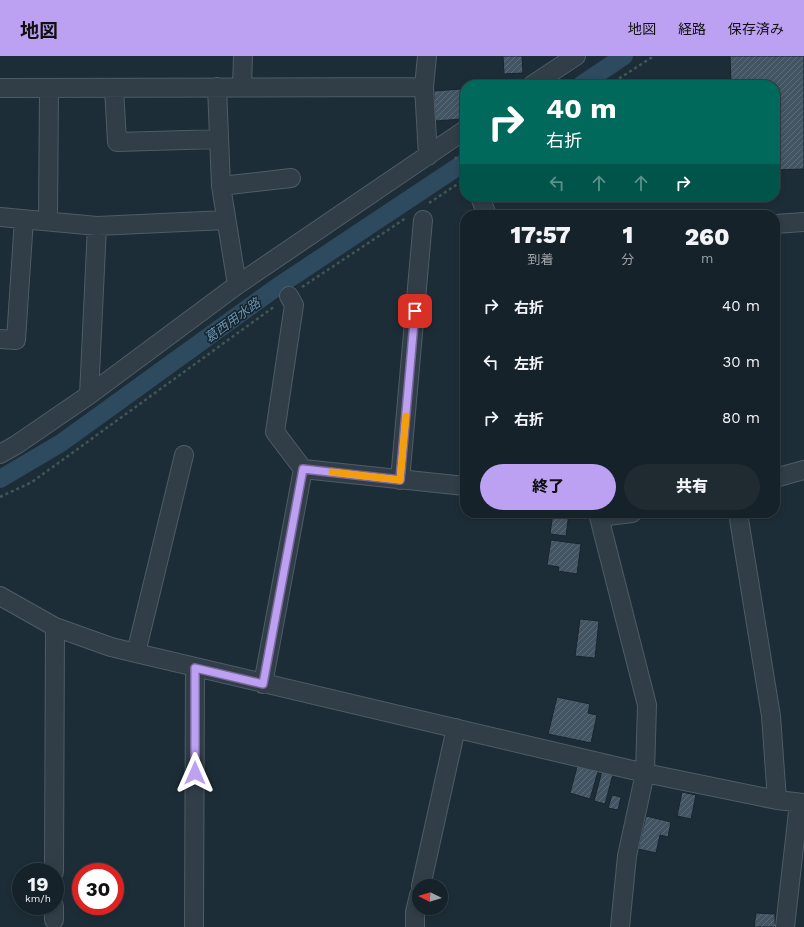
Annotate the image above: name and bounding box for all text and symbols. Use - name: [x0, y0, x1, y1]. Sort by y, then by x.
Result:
- text: 地図: [20, 19, 58, 42]
- text: 地図: [628, 21, 656, 37]
- text: 経路: [678, 21, 706, 37]
- text: 保存済み: [728, 21, 784, 37]
- text: 40 m: [546, 92, 616, 125]
- icon: right: [480, 96, 532, 148]
- text: 右折: [546, 130, 582, 151]
- icon: left: [546, 172, 568, 194]
- icon: ahead: [588, 172, 610, 194]
- icon: ahead: [630, 172, 652, 194]
- icon: right: [672, 172, 694, 194]
- text: 17:57: [510, 221, 571, 249]
- text: 1: [622, 221, 633, 249]
- text: 260: [685, 223, 730, 251]
- text: m: [701, 251, 713, 266]
- text: 到着: [528, 252, 554, 267]
- text: 分: [621, 252, 634, 267]
- pin: [398, 294, 432, 328]
- water label: 葛西用水路: [202, 295, 264, 346]
- icon: right: [480, 295, 502, 317]
- text: 40 m: [722, 297, 760, 315]
- text: 右折: [514, 299, 544, 317]
- icon: arrive: [404, 300, 426, 322]
- icon: left: [480, 351, 502, 373]
- text: 30 m: [723, 353, 760, 371]
- text: 左折: [514, 355, 544, 373]
- icon: right: [480, 407, 502, 429]
- text: 80 m: [722, 409, 760, 427]
- text: 右折: [514, 411, 544, 429]
- button: 終了: [480, 464, 616, 510]
- button: 共有: [624, 464, 760, 510]
- position arrow: [174, 752, 216, 794]
- speed limit sign: 30: [72, 863, 124, 915]
- text: 19: [28, 872, 48, 896]
- north arrow: [412, 879, 448, 915]
- map controls: [412, 879, 448, 915]
- text: km/h: [25, 893, 51, 904]

